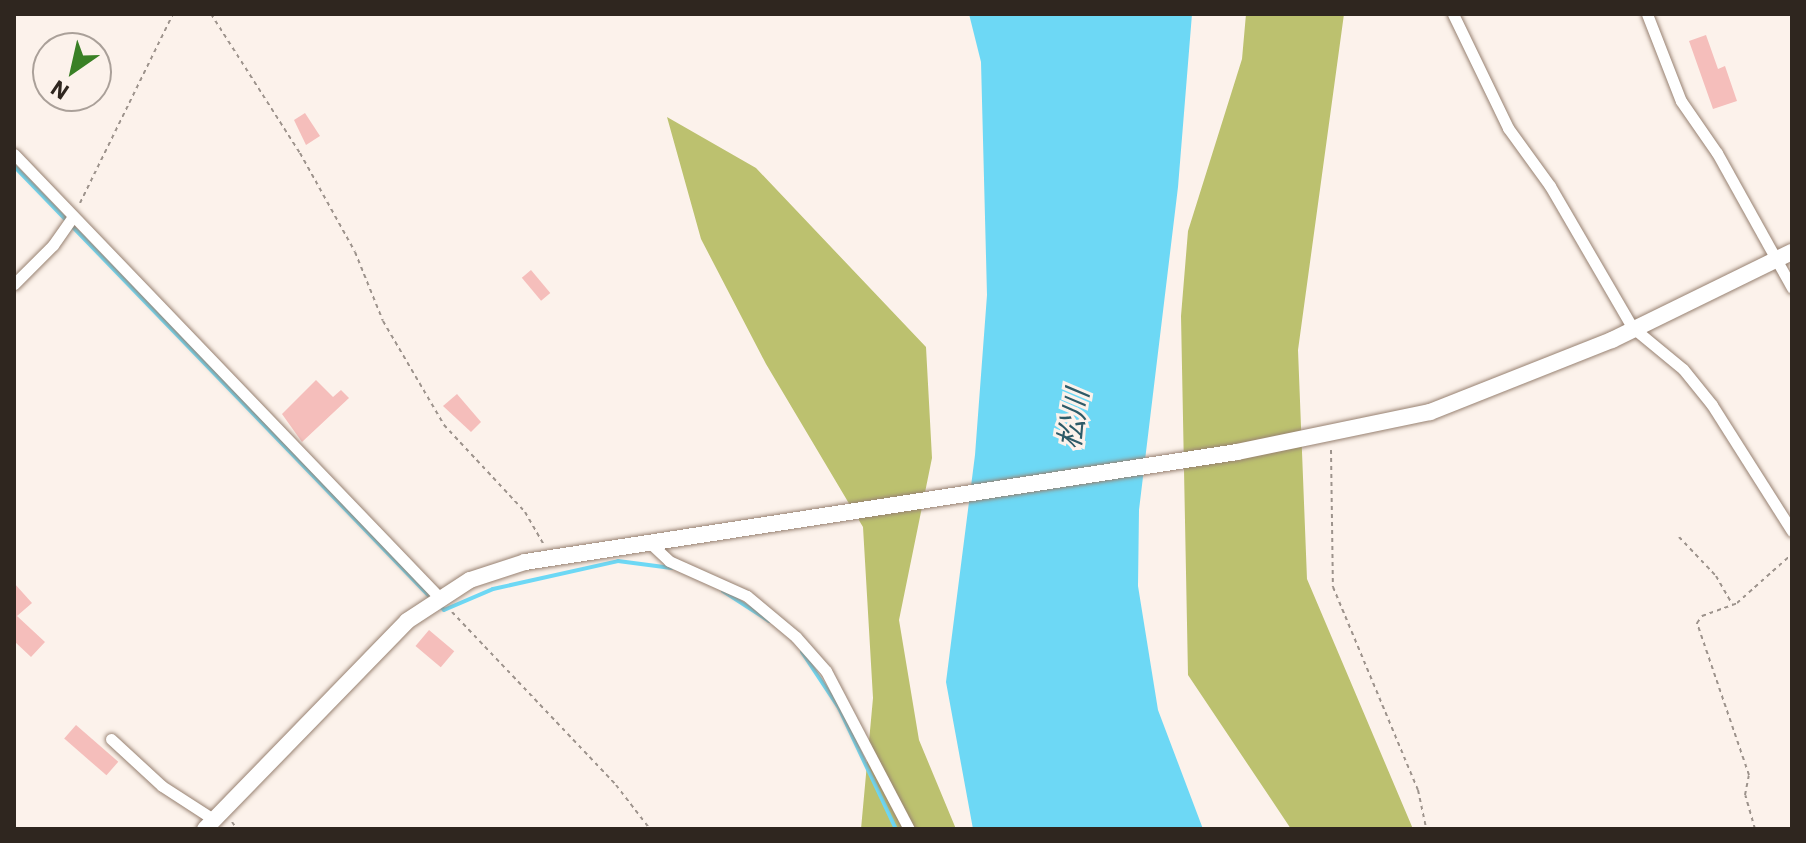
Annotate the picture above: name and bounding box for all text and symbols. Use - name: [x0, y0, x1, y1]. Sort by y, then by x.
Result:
- north arrow: [32, 32, 112, 112]
- text: N: [45, 74, 74, 107]
- water label: 松川: [1051, 387, 1095, 451]

